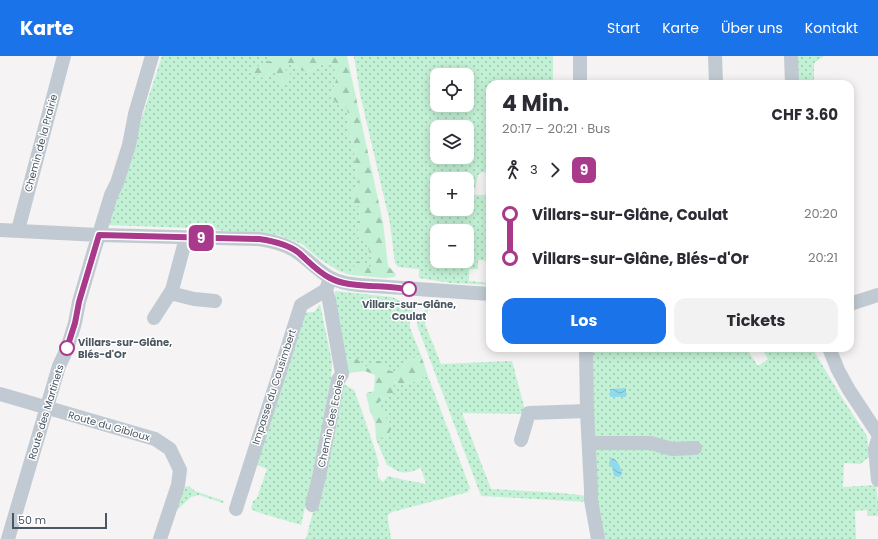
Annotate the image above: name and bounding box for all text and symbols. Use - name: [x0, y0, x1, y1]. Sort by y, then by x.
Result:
- text: Karte: [20, 15, 74, 42]
- text: Start: [607, 18, 640, 38]
- text: Karte: [662, 18, 699, 38]
- text: Über uns: [721, 18, 783, 38]
- text: Kontakt: [805, 18, 858, 38]
- map controls: [430, 68, 474, 268]
- button: locate: [430, 68, 474, 112]
- text: 4 Min.: [502, 88, 569, 119]
- street label: Chemin de la Prairie: [21, 92, 61, 194]
- text: CHF 3.60: [772, 104, 838, 125]
- text: 20:17 – 20:21 · Bus: [502, 119, 610, 138]
- button: layers: [430, 120, 474, 164]
- icon: walk: [502, 159, 524, 181]
- icon: forward: [544, 159, 566, 181]
- text: 3: [530, 160, 538, 179]
- text: 9: [580, 160, 588, 180]
- button: +: [430, 172, 474, 216]
- text: Villars-sur-Glâne, Coulat: [532, 204, 728, 225]
- text: 20:20: [804, 204, 838, 223]
- button: −: [430, 224, 474, 268]
- line badge: 9: [188, 225, 214, 251]
- text: 9: [197, 228, 205, 248]
- text: Villars-sur-Glâne, Blés-d'Or: [532, 248, 749, 269]
- text: 20:21: [808, 248, 838, 267]
- marker: Villars-sur-Glâne, Coulat: [401, 281, 417, 297]
- place label: Villars-sur-Glâne, Coulat: [362, 297, 456, 324]
- button: Los: [502, 298, 666, 344]
- button: Tickets: [674, 298, 838, 344]
- street label: Impasse du Cousimbert: [248, 327, 300, 446]
- place label: Villars-sur-Glâne, Blés-d'Or: [78, 335, 172, 362]
- marker: Villars-sur-Glâne, Blés-d'Or: [59, 340, 75, 356]
- street label: Route des Martinets: [24, 363, 68, 461]
- street label: Chemin des Ecoles: [314, 373, 348, 469]
- street label: Route du Gibloux: [66, 407, 152, 445]
- scale bar: [12, 511, 107, 530]
- text: 50 m: [18, 512, 46, 528]

